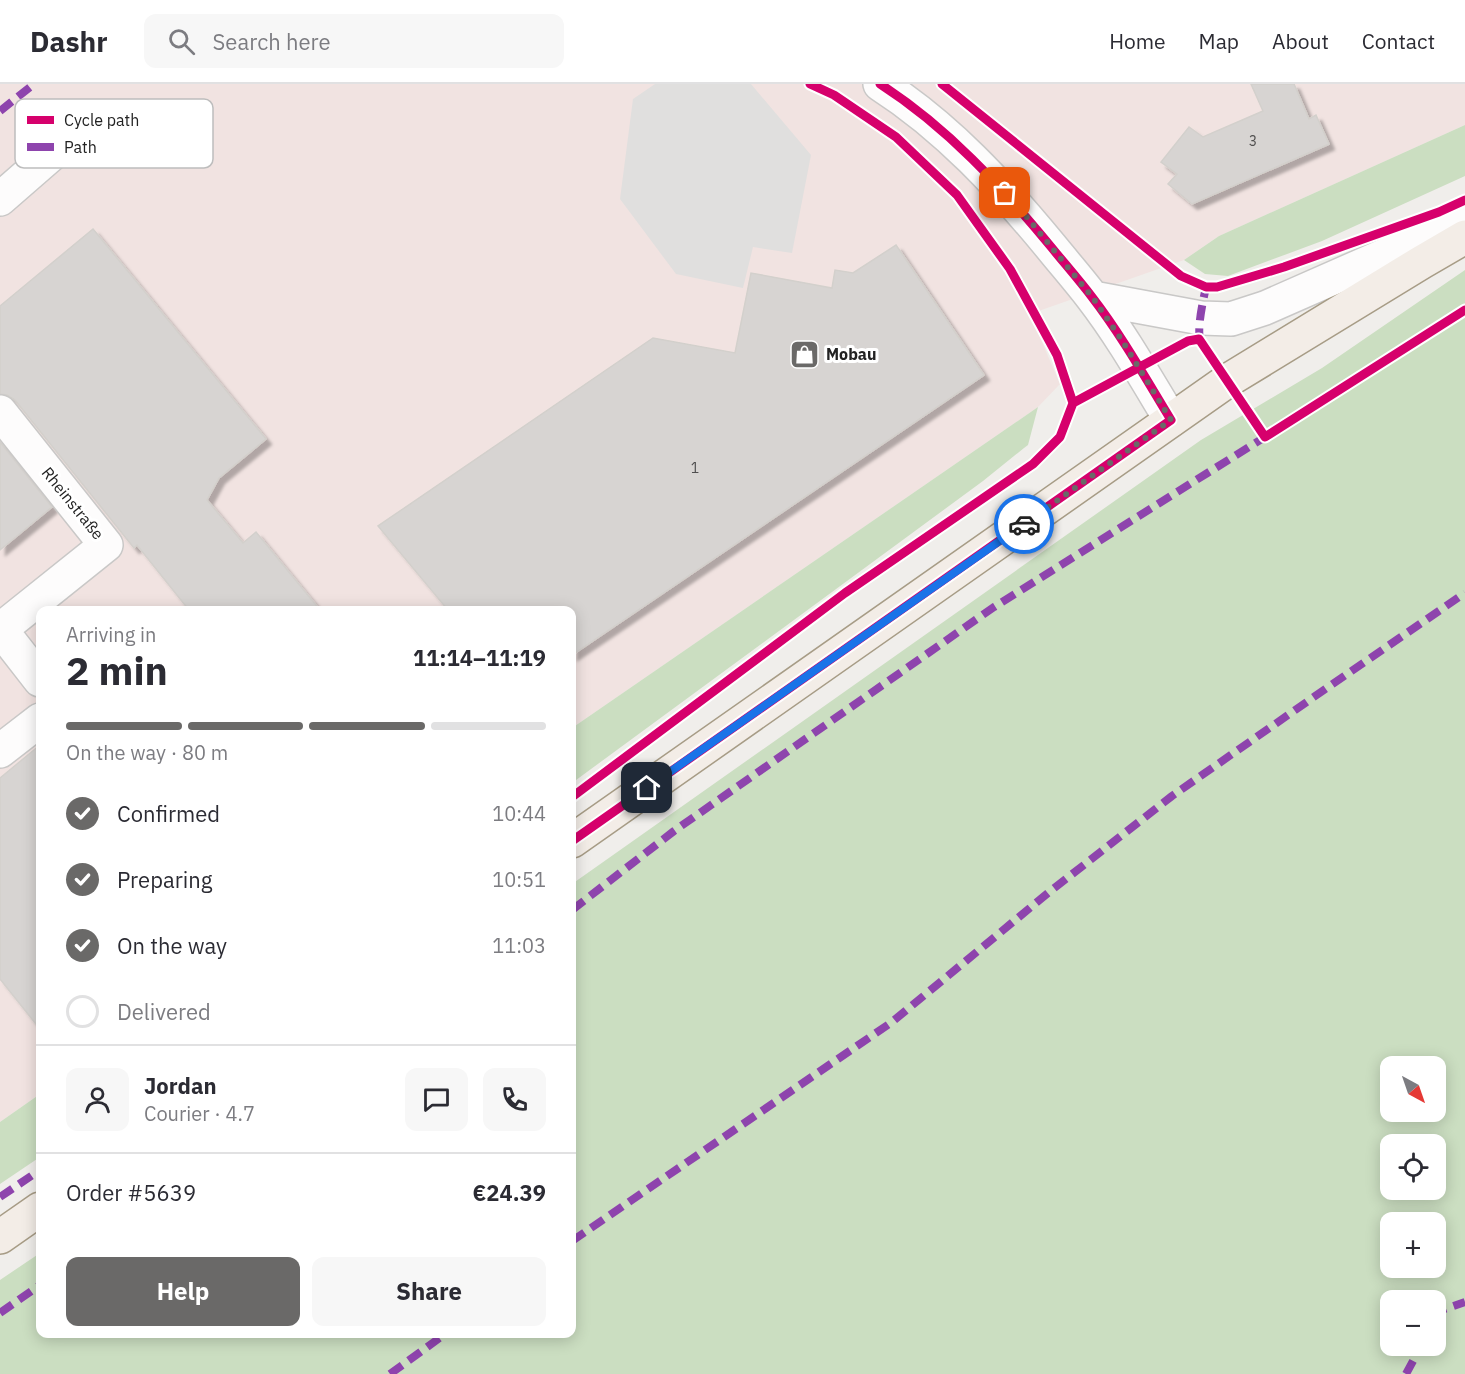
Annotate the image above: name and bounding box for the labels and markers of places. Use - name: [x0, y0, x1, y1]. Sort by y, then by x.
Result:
- pin: [979, 167, 1030, 218]
- shop icon: Mobau: [789, 338, 821, 370]
- place label: Mobau: [826, 344, 877, 364]
- pin: [621, 762, 672, 813]

